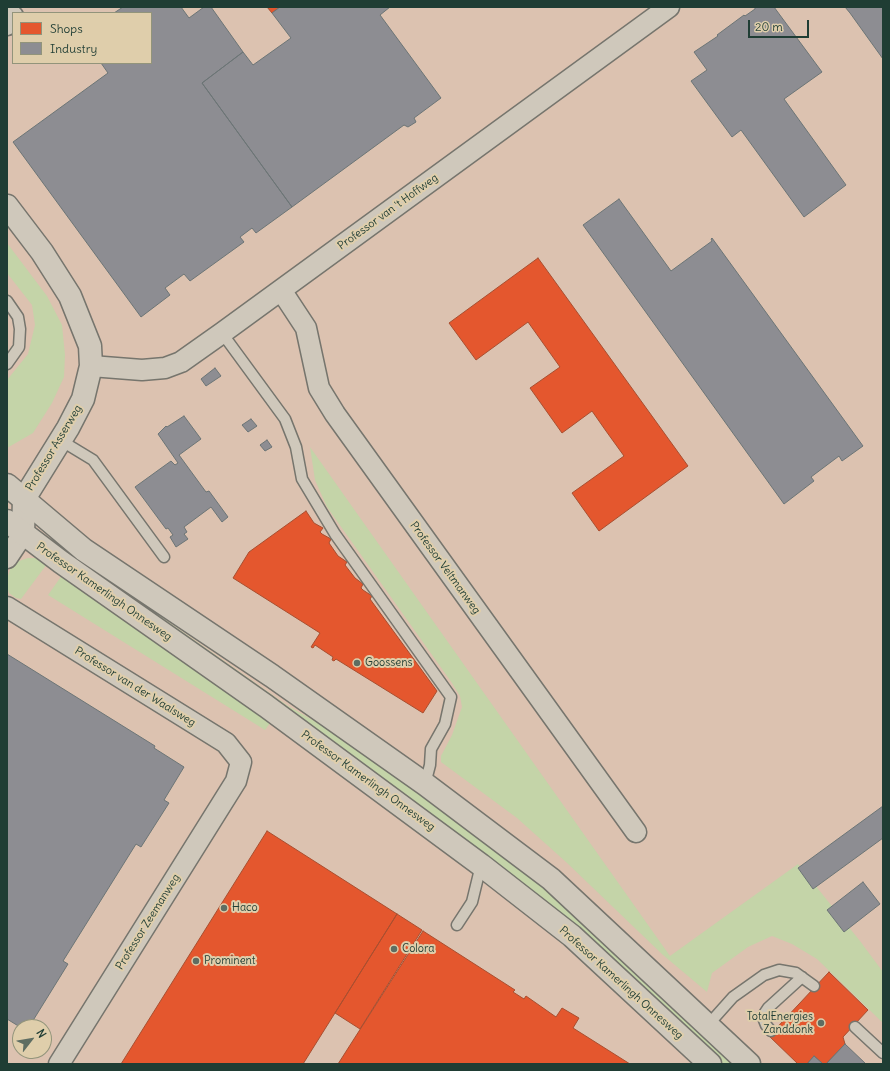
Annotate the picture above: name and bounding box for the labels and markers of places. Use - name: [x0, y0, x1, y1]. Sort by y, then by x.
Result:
- place label: Goossens: [365, 656, 413, 670]
- marker: Goossens: [352, 658, 362, 668]
- place label: Haco: [232, 901, 258, 915]
- marker: Haco: [219, 903, 229, 913]
- place label: Colora: [402, 942, 435, 956]
- marker: Colora: [389, 944, 399, 954]
- place label: Prominent: [204, 954, 256, 968]
- marker: Prominent: [191, 956, 201, 966]
- place label: TotalEnergies Zanddonk: [747, 1010, 813, 1036]
- marker: TotalEnergies Zanddonk: [816, 1018, 826, 1028]

